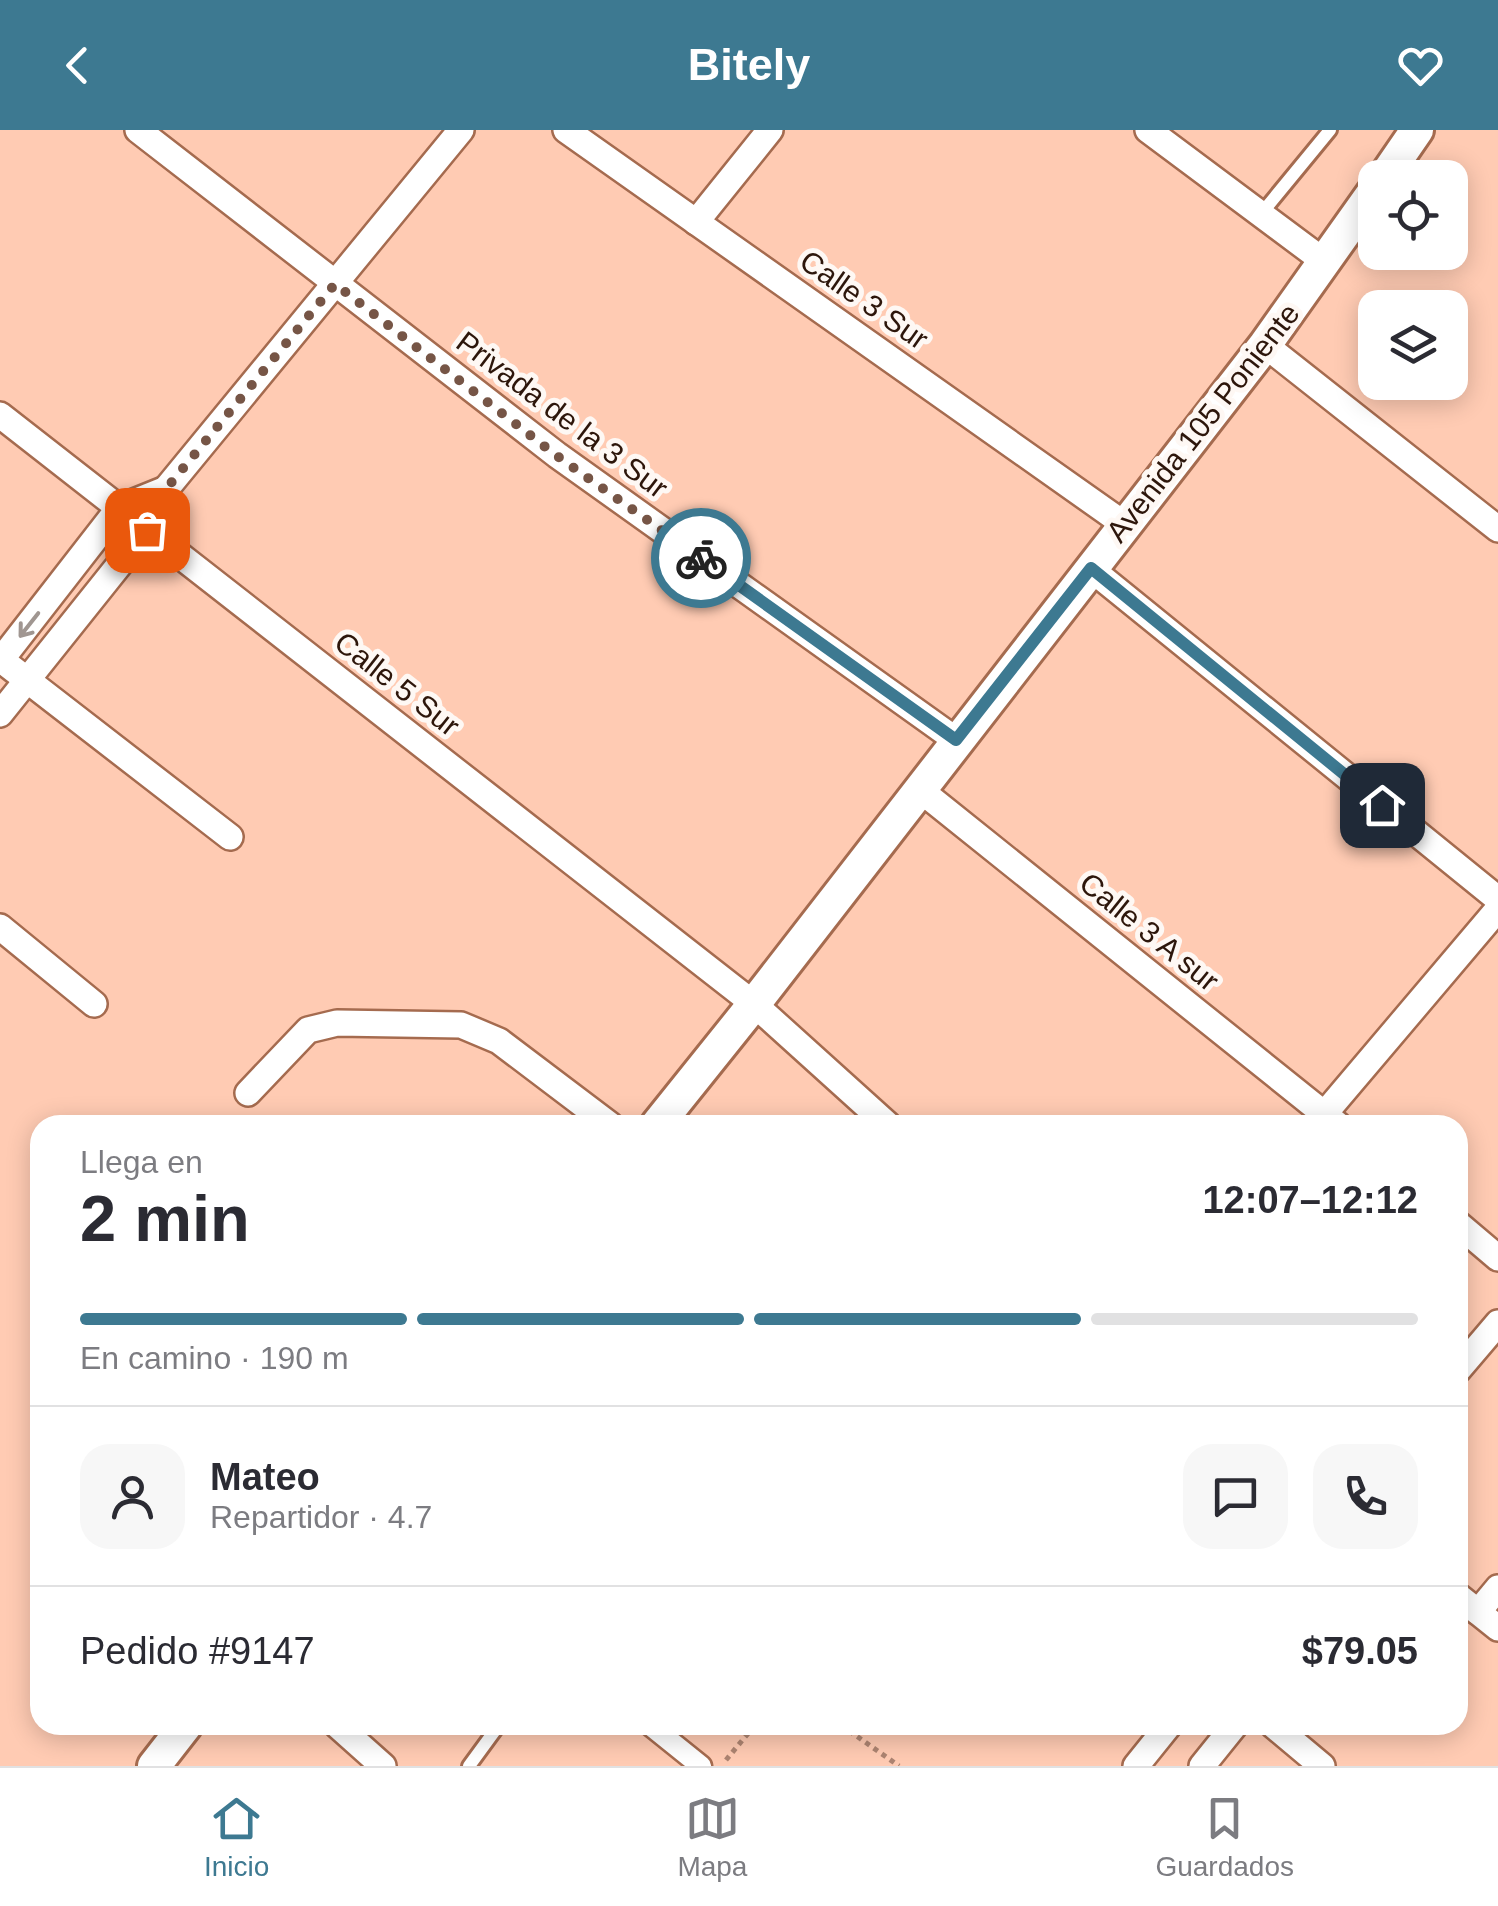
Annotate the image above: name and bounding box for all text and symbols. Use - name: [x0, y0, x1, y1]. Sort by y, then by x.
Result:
- icon: back: [50, 38, 105, 93]
- icon: heart: [1393, 38, 1448, 93]
- text: Bitely: [688, 39, 810, 90]
- map controls: [1358, 160, 1468, 400]
- button: locate: [1358, 160, 1468, 270]
- street label: Calle 3 Sur: [794, 244, 935, 356]
- button: layers: [1358, 290, 1468, 400]
- street label: Avenida 105 Poniente: [1099, 297, 1306, 548]
- street label: Privada de la 3 Sur: [450, 325, 674, 505]
- pin: [105, 488, 190, 573]
- icon: bag: [120, 503, 175, 558]
- courier: [651, 508, 751, 608]
- icon: bike: [674, 531, 729, 586]
- one-way arrow: [18, 611, 39, 638]
- street label: Calle 5 Sur: [329, 625, 466, 742]
- pin: [1340, 763, 1425, 848]
- icon: home: [1355, 778, 1410, 833]
- street label: Calle 3 A sur: [1073, 866, 1225, 997]
- text: Llega en: [80, 1144, 203, 1180]
- text: 12:07–12:12: [1202, 1179, 1418, 1221]
- text: 2 min: [80, 1182, 250, 1255]
- text: En camino · 190 m: [80, 1340, 349, 1376]
- button: person: [80, 1444, 185, 1549]
- button: chat: [1183, 1444, 1288, 1549]
- button: phone: [1313, 1444, 1418, 1549]
- text: Mateo: [210, 1456, 320, 1498]
- text: Repartidor · 4.7: [210, 1499, 432, 1535]
- text: Pedido #9147: [80, 1630, 315, 1672]
- text: $79.05: [1302, 1630, 1418, 1672]
- tab: Inicio: [204, 1791, 269, 1883]
- tab: Mapa: [677, 1791, 747, 1883]
- tab: Guardados: [1155, 1791, 1294, 1883]

